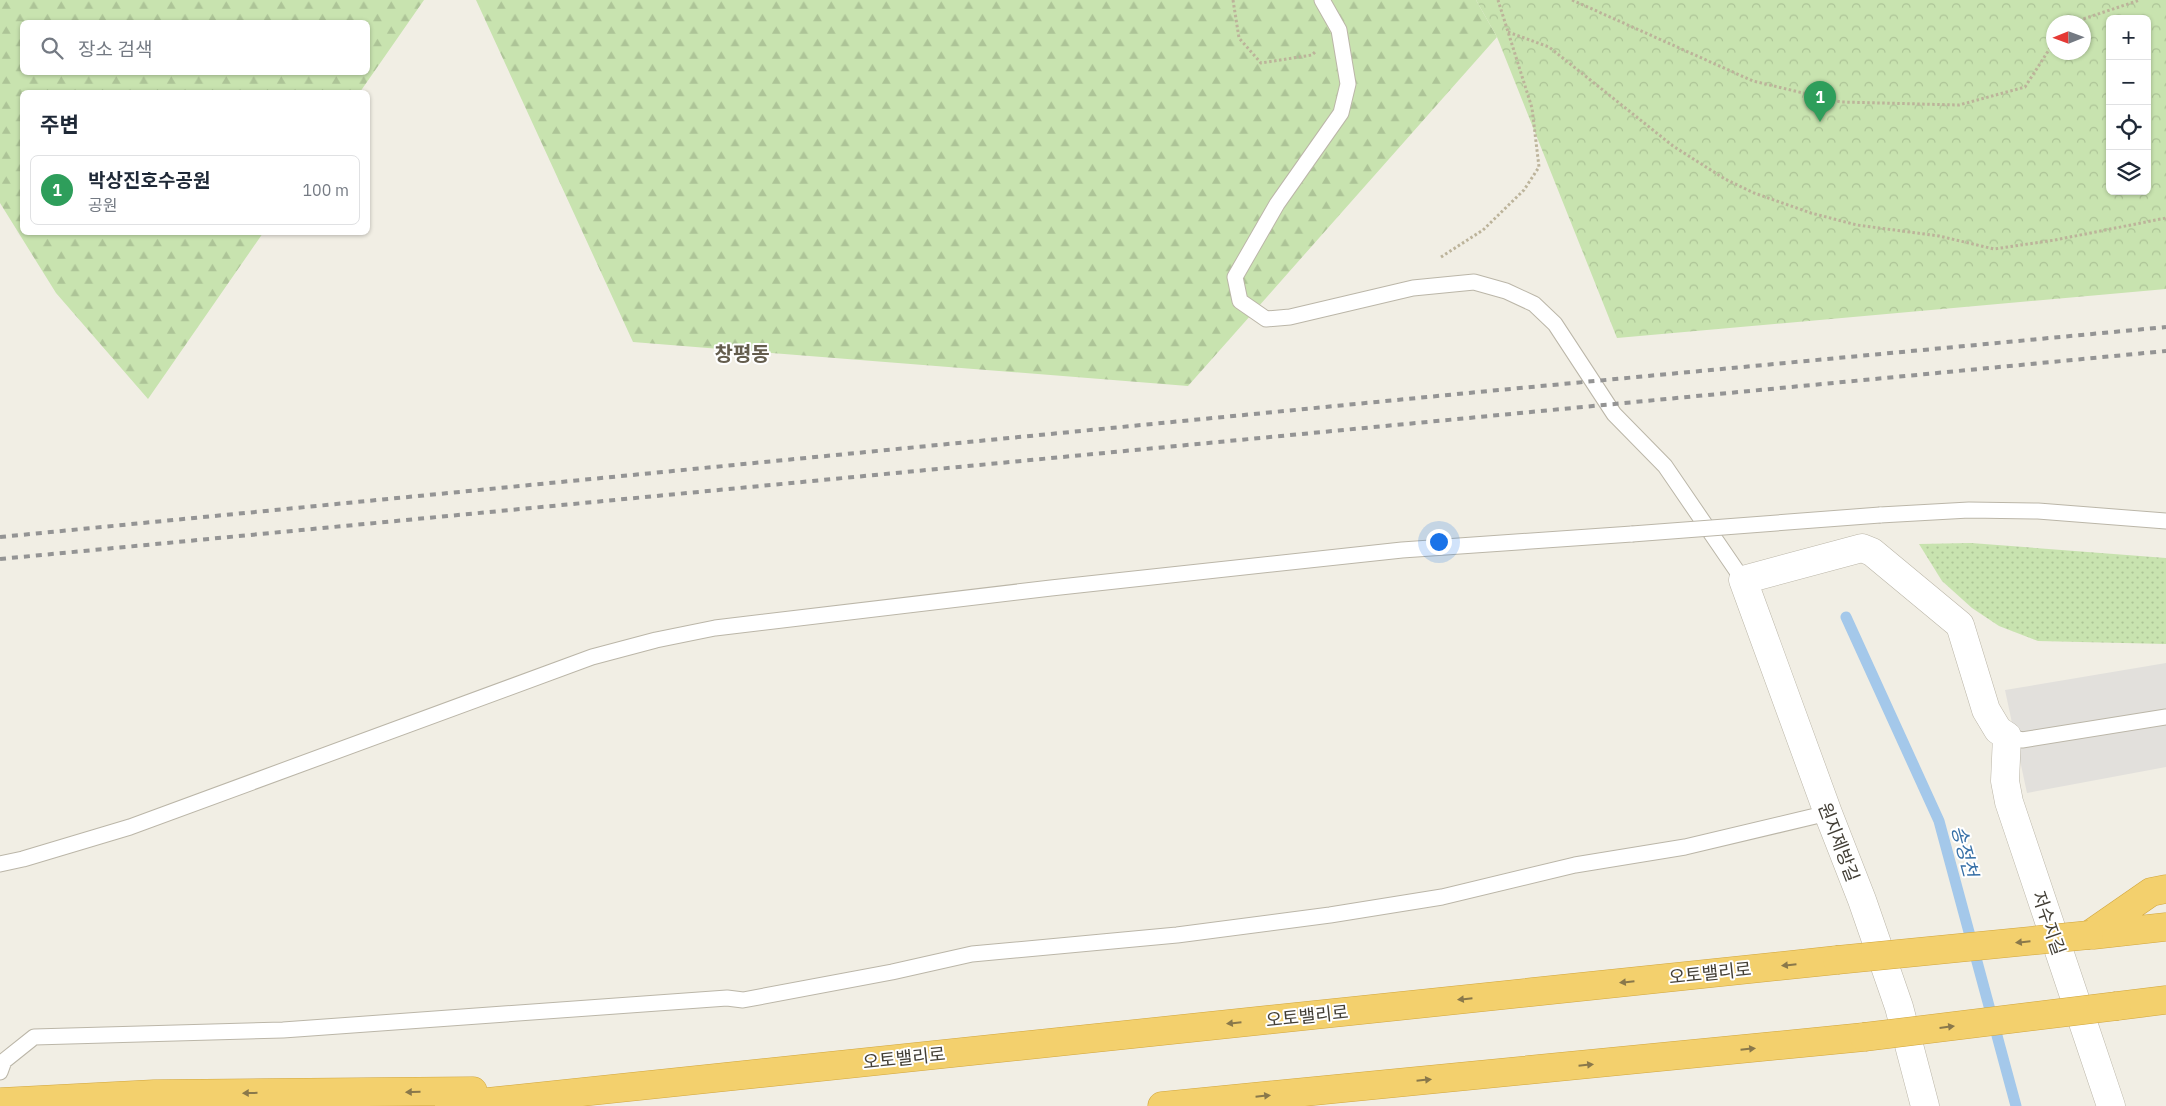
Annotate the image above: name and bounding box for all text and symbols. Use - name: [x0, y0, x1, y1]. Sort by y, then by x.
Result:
- north arrow: [2046, 15, 2091, 60]
- map controls: [2106, 15, 2151, 195]
- button: +: [2106, 15, 2151, 60]
- search box: [20, 20, 370, 75]
- icon: search: [38, 34, 66, 62]
- text: 장소 검색: [78, 37, 152, 61]
- button: −: [2106, 60, 2151, 105]
- pin: 1: [1804, 81, 1836, 122]
- button: locate: [2106, 105, 2151, 150]
- text: 주변: [40, 110, 79, 138]
- button: layers: [2106, 150, 2151, 195]
- text: 박상진호수공원: [88, 168, 210, 192]
- text: 1: [52, 180, 62, 200]
- text: 100 m: [302, 180, 349, 200]
- text: 공원: [88, 195, 117, 215]
- district label: 창평동: [714, 340, 770, 367]
- your location: [1426, 529, 1452, 555]
- street label: 원지제방길: [1813, 799, 1865, 885]
- water label: 송정천: [1947, 823, 1984, 881]
- street label: 저수지길: [2027, 888, 2071, 958]
- one-way arrow: [2014, 938, 2030, 946]
- street label: 오토밸리로: [1668, 957, 1752, 989]
- one-way arrow: [1780, 961, 1796, 969]
- one-way arrow: [1619, 978, 1635, 986]
- one-way arrow: [1457, 995, 1473, 1003]
- street label: 오토밸리로: [1265, 1000, 1349, 1032]
- one-way arrow: [1226, 1020, 1242, 1028]
- one-way arrow: [1940, 1023, 1956, 1031]
- street label: 오토밸리로: [862, 1042, 946, 1074]
- one-way arrow: [1740, 1045, 1756, 1053]
- one-way arrow: [1578, 1060, 1594, 1068]
- one-way arrow: [1417, 1076, 1433, 1084]
- one-way arrow: [405, 1088, 421, 1096]
- one-way arrow: [242, 1089, 258, 1097]
- one-way arrow: [1255, 1092, 1271, 1100]

